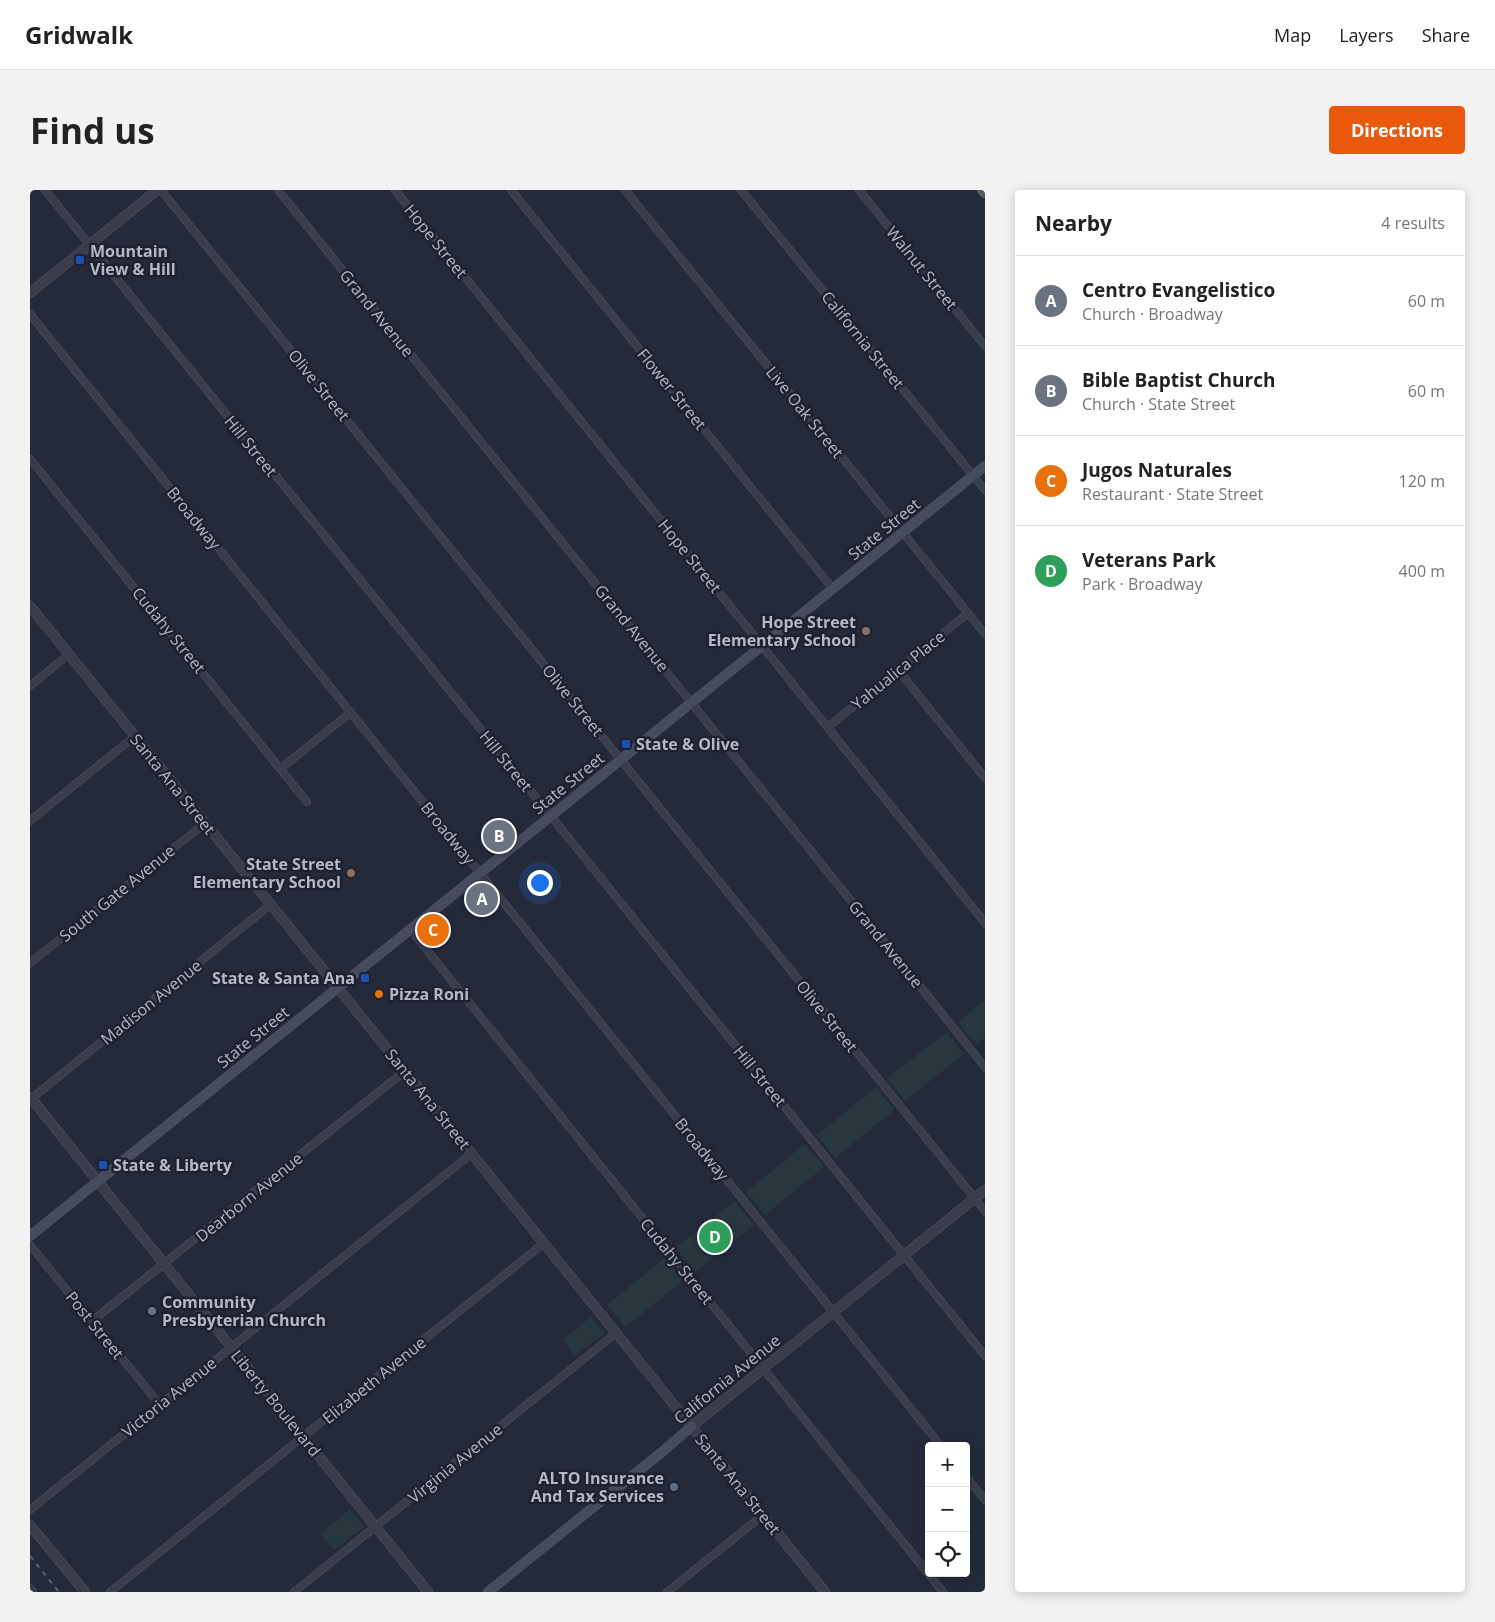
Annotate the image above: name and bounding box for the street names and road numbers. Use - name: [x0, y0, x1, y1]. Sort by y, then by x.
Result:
- street label: Hope Street: [399, 199, 473, 283]
- street label: Walnut Street: [881, 221, 963, 315]
- street label: Grand Avenue: [335, 265, 419, 361]
- street label: California Street: [817, 286, 910, 394]
- street label: Flower Street: [632, 344, 712, 435]
- street label: Olive Street: [283, 345, 355, 426]
- street label: Live Oak Street: [761, 362, 849, 463]
- street label: Hill Street: [220, 411, 283, 481]
- street label: Broadway: [162, 482, 227, 555]
- street label: State Street: [843, 493, 925, 565]
- street label: Hope Street: [653, 514, 727, 598]
- street label: Grand Avenue: [590, 580, 674, 676]
- street label: Cudahy Street: [127, 582, 211, 678]
- street label: Yahualica Place: [847, 625, 949, 715]
- street label: Olive Street: [537, 660, 609, 741]
- street label: Hill Street: [475, 726, 538, 796]
- street label: Santa Ana Street: [125, 729, 221, 839]
- street label: State Street: [527, 747, 609, 819]
- street label: Broadway: [416, 797, 481, 870]
- street label: South Gate Avenue: [55, 839, 179, 947]
- street label: Grand Avenue: [844, 896, 928, 992]
- street label: Madison Avenue: [96, 954, 206, 1050]
- street label: Olive Street: [791, 976, 863, 1057]
- street label: State Street: [212, 1001, 294, 1073]
- street label: Hill Street: [729, 1041, 792, 1111]
- street label: Santa Ana Street: [380, 1044, 476, 1154]
- street label: Broadway: [670, 1113, 735, 1186]
- street label: Dearborn Avenue: [191, 1147, 307, 1247]
- street label: Cudahy Street: [635, 1213, 719, 1309]
- street label: Post Street: [61, 1286, 129, 1364]
- street label: California Avenue: [669, 1329, 785, 1429]
- street label: Elizabeth Avenue: [318, 1331, 430, 1429]
- street label: Liberty Boulevard: [226, 1345, 326, 1461]
- street label: Victoria Avenue: [117, 1352, 221, 1442]
- street label: Virginia Avenue: [403, 1418, 507, 1508]
- street label: Santa Ana Street: [690, 1429, 786, 1539]

